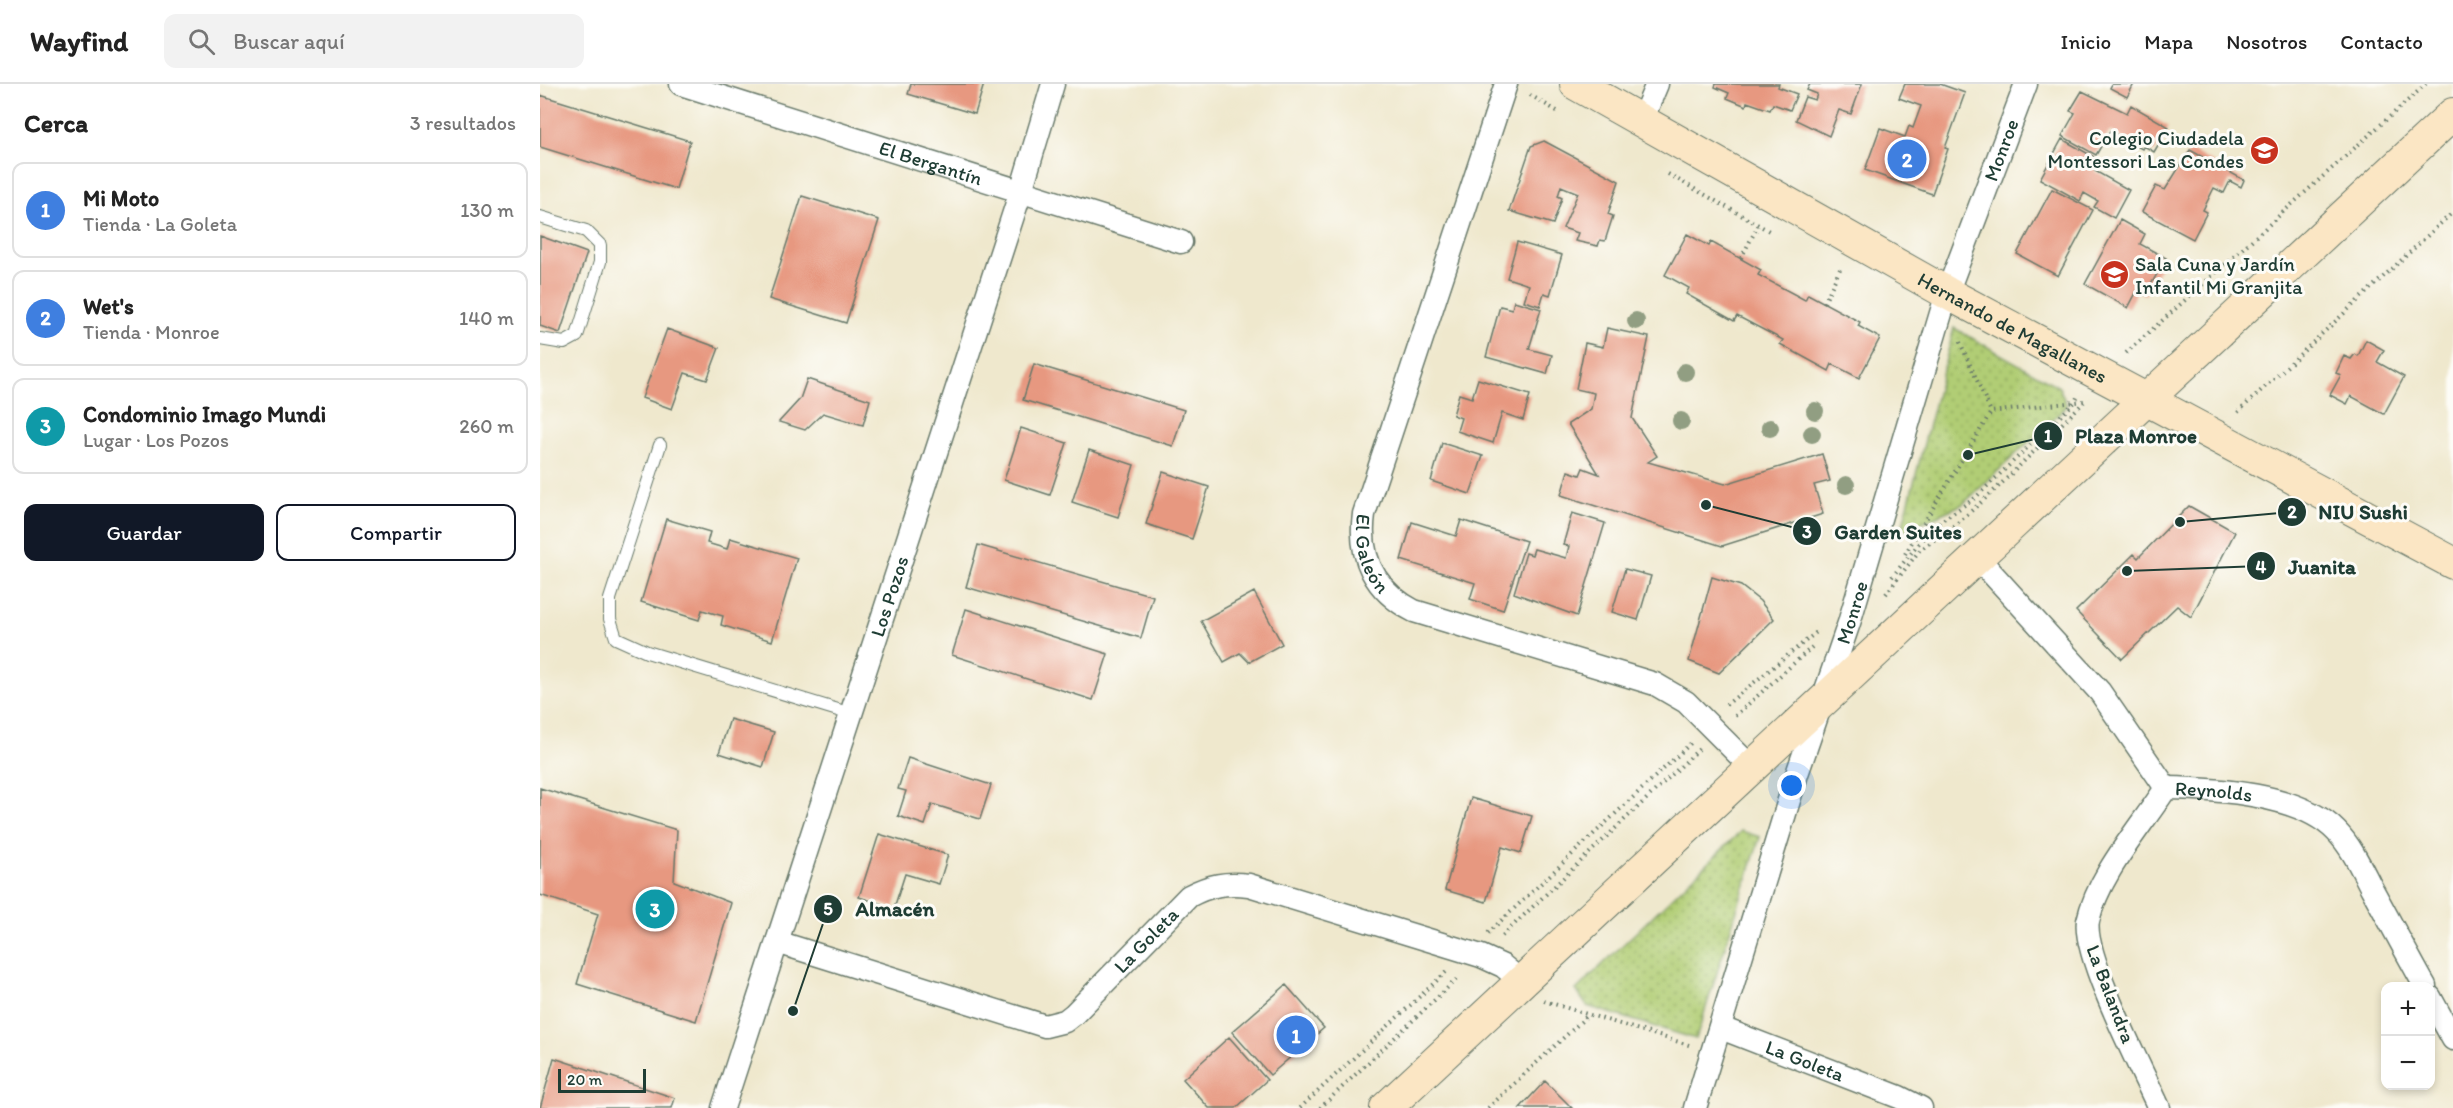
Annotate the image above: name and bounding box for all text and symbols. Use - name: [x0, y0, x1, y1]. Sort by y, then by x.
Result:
- search box: [164, 14, 584, 68]
- text: Wayfind: [30, 24, 128, 58]
- icon: search: [185, 25, 218, 58]
- text: Buscar aquí: [233, 28, 345, 55]
- text: Inicio: [2061, 29, 2111, 54]
- text: Mapa: [2144, 29, 2193, 54]
- text: Nosotros: [2226, 29, 2307, 54]
- text: Contacto: [2340, 29, 2423, 54]
- text: Cerca: [24, 107, 88, 139]
- text: 3 resultados: [410, 111, 516, 135]
- street label: Monroe: [1978, 116, 2024, 185]
- place label: Colegio Ciudadela Montessori Las Condes: [2048, 126, 2245, 173]
- school or university icon: Colegio Ciudadela Montessori Las Condes: [2249, 134, 2281, 166]
- street label: El Bergantín: [876, 135, 985, 190]
- pin: 2: [1888, 136, 1926, 182]
- text: Mi Moto: [83, 185, 159, 212]
- text: 1: [41, 198, 50, 222]
- text: 130 m: [460, 198, 514, 222]
- text: Tienda · La Goleta: [83, 212, 237, 236]
- place label: Sala Cuna y Jardín Infantil Mi Granjita: [2135, 252, 2303, 299]
- school or university icon: Sala Cuna y Jardín Infantil Mi Granjita: [2098, 259, 2130, 291]
- street label: Hernando de Magallanes: [1914, 267, 2111, 388]
- text: Wet's: [83, 293, 134, 320]
- text: 2: [40, 306, 51, 330]
- text: 140 m: [459, 306, 514, 330]
- text: Tienda · Monroe: [83, 320, 220, 344]
- text: Condominio Imago Mundi: [83, 401, 326, 428]
- text: 3: [40, 414, 51, 438]
- text: 260 m: [459, 414, 514, 438]
- callout: Plaza Monroe: [2033, 416, 2208, 455]
- text: Plaza Monroe: [2075, 423, 2197, 448]
- text: 1: [2044, 425, 2053, 447]
- text: Lugar · Los Pozos: [83, 428, 229, 452]
- callout: NIU Sushi: [2277, 492, 2420, 531]
- text: NIU Sushi: [2318, 499, 2408, 524]
- text: 2: [2287, 501, 2297, 523]
- button: Guardar: [24, 504, 264, 561]
- button: Compartir: [276, 504, 516, 561]
- callout: Garden Suites: [1792, 512, 1974, 551]
- street label: El Galeón: [1351, 513, 1395, 598]
- text: Garden Suites: [1834, 519, 1962, 544]
- text: 3: [1802, 521, 1812, 543]
- callout: Juanita: [2246, 547, 2368, 586]
- street label: Los Pozos: [865, 553, 914, 640]
- text: Juanita: [2287, 554, 2357, 579]
- text: 4: [2256, 556, 2267, 578]
- street label: Monroe: [1831, 578, 1873, 647]
- your location: [1777, 771, 1806, 800]
- street label: Reynolds: [2175, 776, 2254, 807]
- pin: 3: [636, 886, 674, 932]
- callout: Almacén: [813, 889, 946, 928]
- text: Almacén: [855, 896, 935, 921]
- text: 5: [823, 898, 833, 920]
- street label: La Goleta: [1109, 902, 1184, 978]
- street label: La Balandra: [2081, 941, 2141, 1047]
- map controls: [2381, 982, 2435, 1090]
- button: +: [2381, 982, 2435, 1036]
- pin: 1: [1276, 1012, 1316, 1058]
- street label: La Goleta: [1762, 1034, 1848, 1087]
- button: −: [2381, 1036, 2435, 1090]
- scale bar: [558, 1066, 646, 1094]
- text: 20 m: [567, 1070, 602, 1089]

